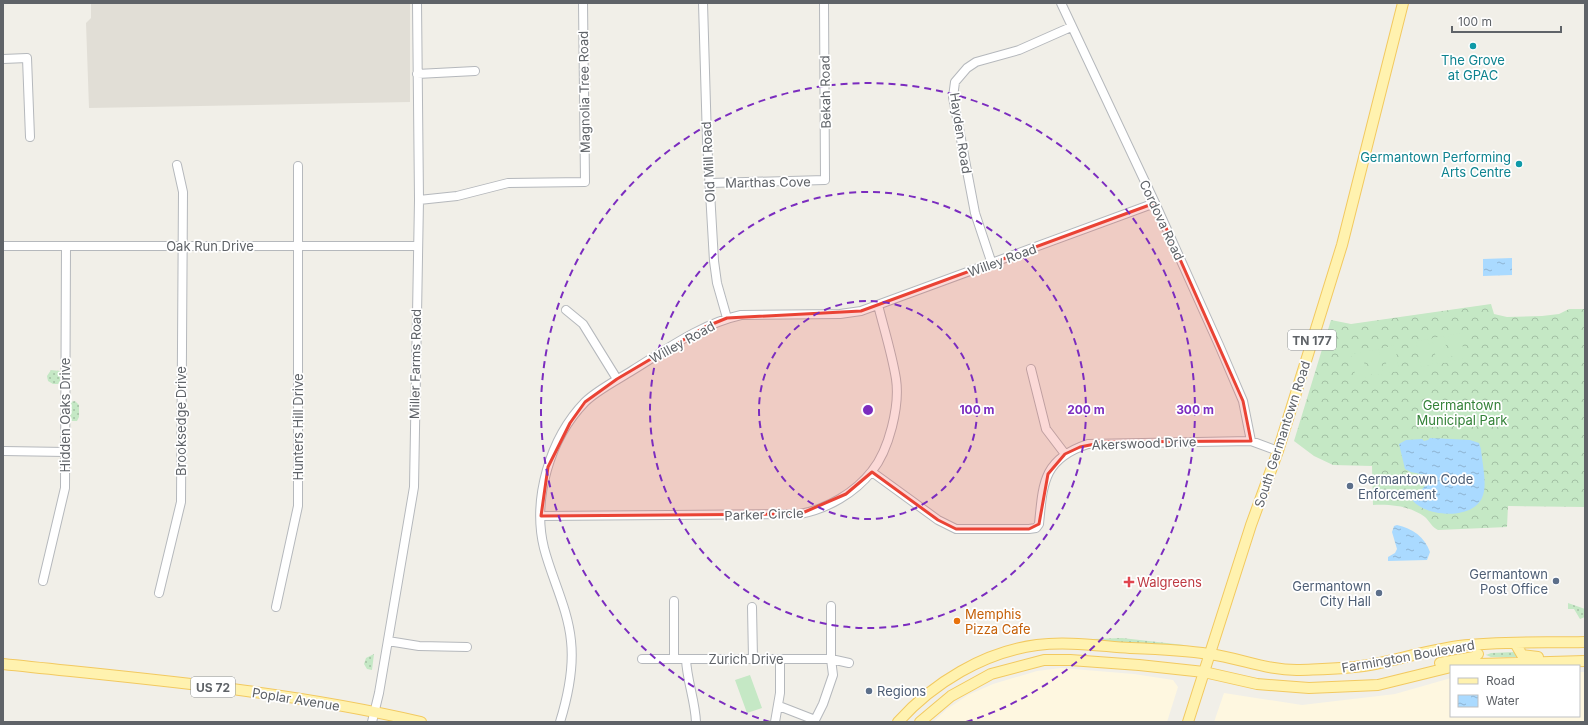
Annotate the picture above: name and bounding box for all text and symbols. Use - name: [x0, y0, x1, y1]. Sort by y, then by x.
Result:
- scale bar: [1452, 8, 1561, 34]
- text: 100 m: [1458, 14, 1492, 29]
- street label: Magnolia Tree Road: [575, 31, 593, 153]
- marker: The Grove at GPAC: [1468, 41, 1478, 51]
- place label: The Grove at GPAC: [1441, 52, 1505, 83]
- street label: Bekah Road: [816, 55, 834, 129]
- street label: Hayden Road: [947, 91, 975, 175]
- street label: Old Mill Road: [698, 121, 718, 203]
- place label: Germantown Performing Arts Centre: [1360, 149, 1511, 180]
- marker: Germantown Performing Arts Centre: [1514, 159, 1524, 169]
- street label: Marthas Cove: [725, 173, 811, 191]
- street label: Cordova Road: [1136, 177, 1188, 263]
- street label: Oak Run Drive: [166, 238, 254, 254]
- street label: Willey Road: [965, 240, 1039, 280]
- street label: Miller Farms Road: [406, 309, 424, 419]
- street label: Willey Road: [647, 318, 717, 366]
- road number: TN 177: [1288, 330, 1336, 350]
- street label: Hidden Oaks Drive: [57, 358, 73, 472]
- street label: South Germantown Road: [1251, 359, 1313, 509]
- street label: Brooksedge Drive: [173, 366, 189, 476]
- street label: Hunters Hill Drive: [290, 373, 306, 481]
- park label: Germantown Municipal Park: [1417, 397, 1507, 428]
- text: 100 m: [959, 402, 995, 417]
- text: 200 m: [1067, 402, 1105, 417]
- text: 300 m: [1176, 402, 1214, 417]
- centre of rings: [861, 403, 875, 417]
- street label: Akerswood Drive: [1091, 433, 1197, 453]
- place label: Germantown Code Enforcement: [1358, 471, 1473, 502]
- marker: Germantown Code Enforcement: [1345, 481, 1355, 491]
- street label: Parker Circle: [724, 505, 804, 523]
- place label: Germantown Post Office: [1469, 566, 1548, 597]
- place label: Walgreens: [1137, 574, 1202, 590]
- marker: Germantown Post Office: [1551, 576, 1561, 586]
- marker: Walgreens: [1124, 577, 1134, 587]
- place label: Germantown City Hall: [1292, 578, 1371, 609]
- marker: Germantown City Hall: [1374, 588, 1384, 598]
- place label: Memphis Pizza Cafe: [965, 606, 1031, 637]
- marker: Memphis Pizza Cafe: [952, 616, 962, 626]
- street label: Farmington Boulevard: [1340, 636, 1476, 676]
- street label: Zurich Drive: [708, 651, 784, 667]
- legend: [1450, 665, 1580, 717]
- text: Road: [1486, 673, 1515, 688]
- road number: US 72: [191, 677, 235, 697]
- place label: Regions: [877, 683, 926, 699]
- street label: Poplar Avenue: [251, 684, 341, 714]
- marker: Regions: [864, 686, 874, 696]
- text: Water: [1486, 693, 1520, 708]

